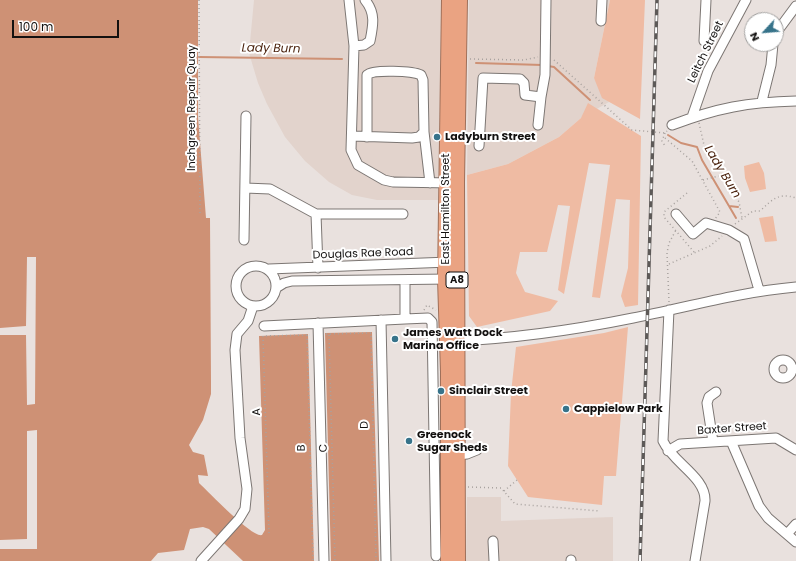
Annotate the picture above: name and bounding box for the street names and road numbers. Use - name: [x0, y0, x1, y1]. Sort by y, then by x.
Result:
- street label: Leitch Street: [685, 19, 727, 85]
- street label: Inchgreen Repair Quay: [185, 45, 199, 171]
- street label: East Hamilton Street: [439, 154, 453, 264]
- street label: Douglas Rae Road: [313, 246, 413, 262]
- road number: A8: [446, 272, 468, 288]
- street label: A: [250, 408, 264, 416]
- street label: Baxter Street: [697, 420, 767, 438]
- street label: D: [358, 421, 372, 429]
- street label: C: [317, 444, 331, 452]
- street label: B: [295, 445, 309, 451]

